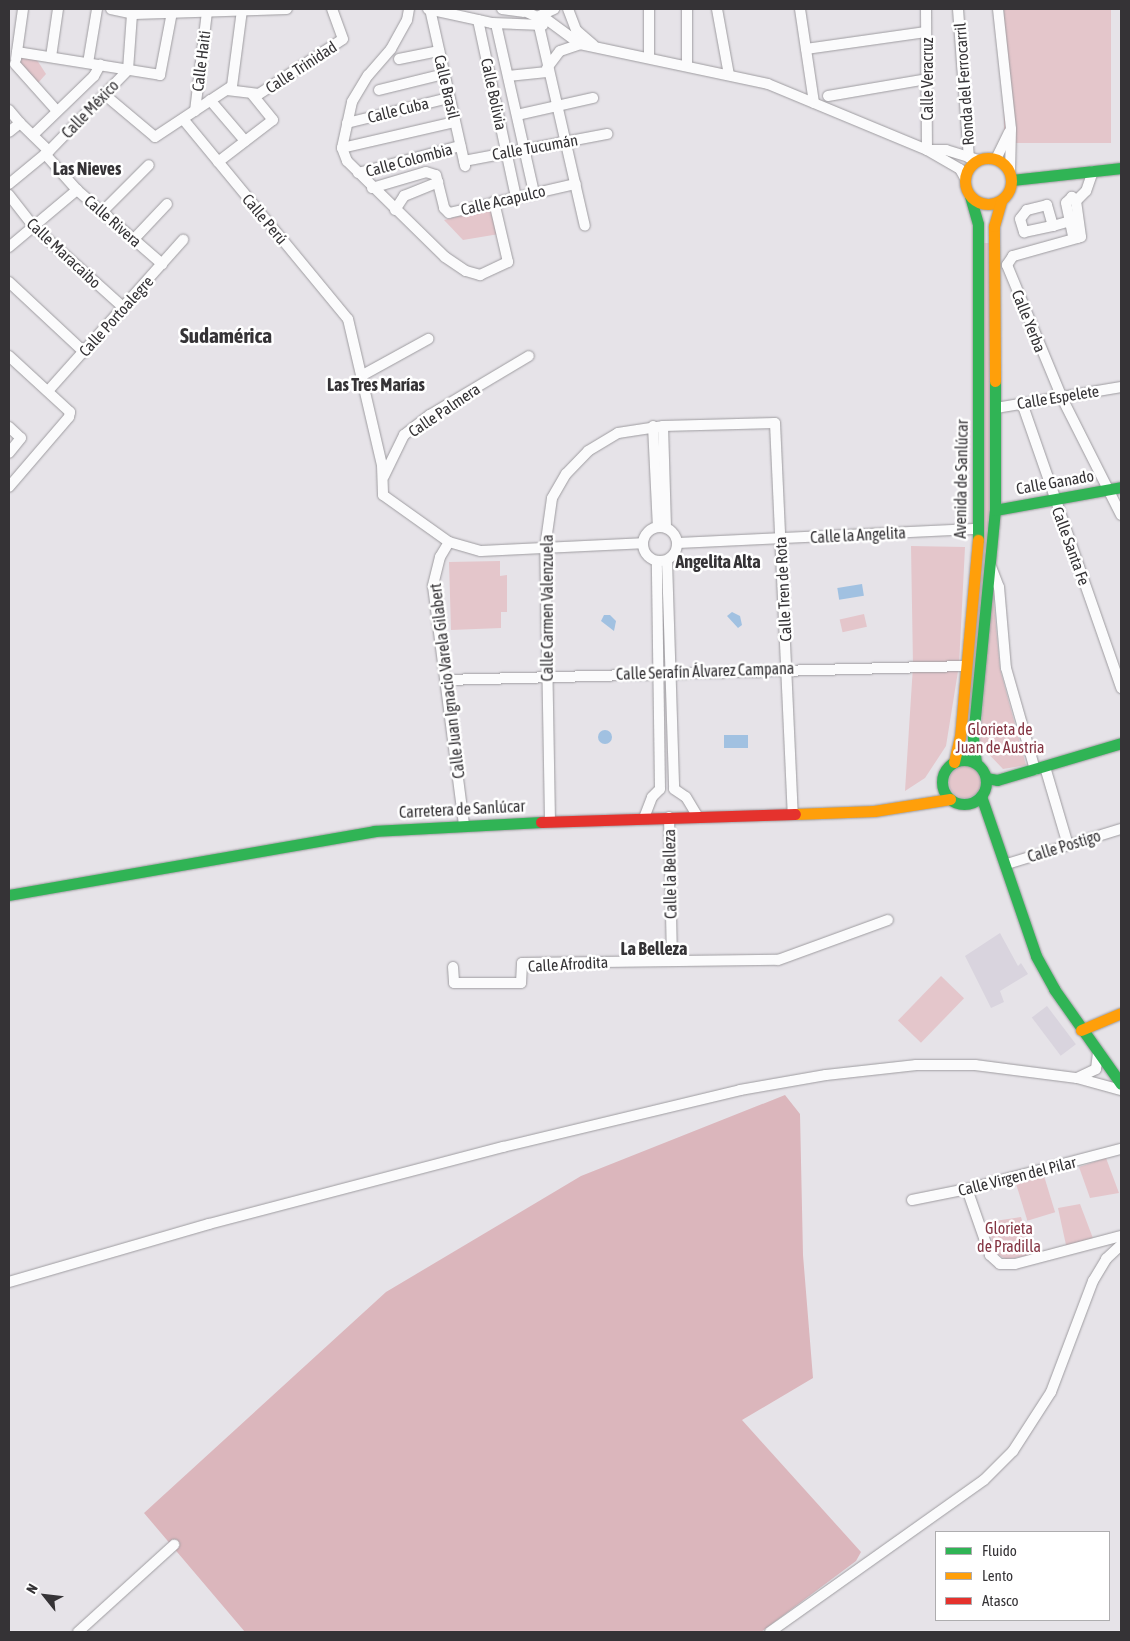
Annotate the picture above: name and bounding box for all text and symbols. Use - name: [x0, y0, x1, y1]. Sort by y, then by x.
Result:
- street label: Ronda del Ferrocarril: [950, 22, 978, 146]
- street label: Calle Haiti: [188, 29, 214, 93]
- street label: Calle Trinidad: [262, 37, 340, 97]
- street label: Calle Veracruz: [917, 37, 937, 121]
- street label: Calle Brasil: [430, 53, 464, 121]
- street label: Calle Bolivia: [477, 56, 511, 132]
- street label: Calle México: [57, 76, 123, 142]
- street label: Calle Cuba: [365, 93, 431, 127]
- street label: Calle Tucumán: [491, 130, 579, 164]
- street label: Calle Colombia: [364, 139, 454, 181]
- district label: Las Nieves: [53, 158, 121, 180]
- street label: Calle Acapulco: [459, 181, 547, 219]
- street label: Calle Perú: [238, 190, 292, 248]
- street label: Calle Rivera: [80, 191, 146, 251]
- street label: Calle Maracaibo: [23, 214, 105, 292]
- street label: Calle Portoalegre: [75, 272, 157, 360]
- street label: Calle Yerba: [1008, 287, 1050, 355]
- district label: Sudamérica: [180, 322, 272, 348]
- district label: Las Tres Marías: [327, 374, 425, 396]
- street label: Calle Palmera: [405, 379, 483, 441]
- street label: Calle Espelete: [1016, 381, 1100, 413]
- street label: Avenida de Sanlúcar: [950, 419, 972, 539]
- street label: Calle Ganado: [1015, 466, 1095, 498]
- street label: Calle Santa Fe: [1048, 504, 1094, 588]
- street label: Calle la Angelita: [810, 523, 906, 547]
- street label: Calle Carmen Valenzuela: [537, 535, 557, 681]
- street label: Calle Tren de Rota: [771, 536, 795, 642]
- district label: Angelita Alta: [675, 551, 761, 573]
- street label: Calle Juan Ignacio Varela Gilabert: [425, 582, 469, 780]
- street label: Calle Serafín Álvarez Campana: [616, 658, 794, 684]
- park label: Glorieta de Juan de Austria: [956, 719, 1044, 757]
- street label: Carretera de Sanlúcar: [399, 796, 525, 822]
- street label: Calle Postigo: [1025, 826, 1103, 866]
- street label: Calle la Belleza: [660, 829, 680, 919]
- district label: La Belleza: [621, 938, 687, 960]
- street label: Calle Afrodita: [527, 952, 609, 976]
- street label: Calle Virgen del Pilar: [956, 1152, 1078, 1200]
- park label: Glorieta de Pradilla: [977, 1218, 1041, 1256]
- legend: [935, 1531, 1110, 1621]
- text: Fluido: [982, 1542, 1017, 1559]
- text: Lento: [982, 1567, 1013, 1584]
- north arrow: [20, 1571, 70, 1621]
- text: N: [23, 1581, 41, 1596]
- text: Atasco: [982, 1592, 1019, 1609]

